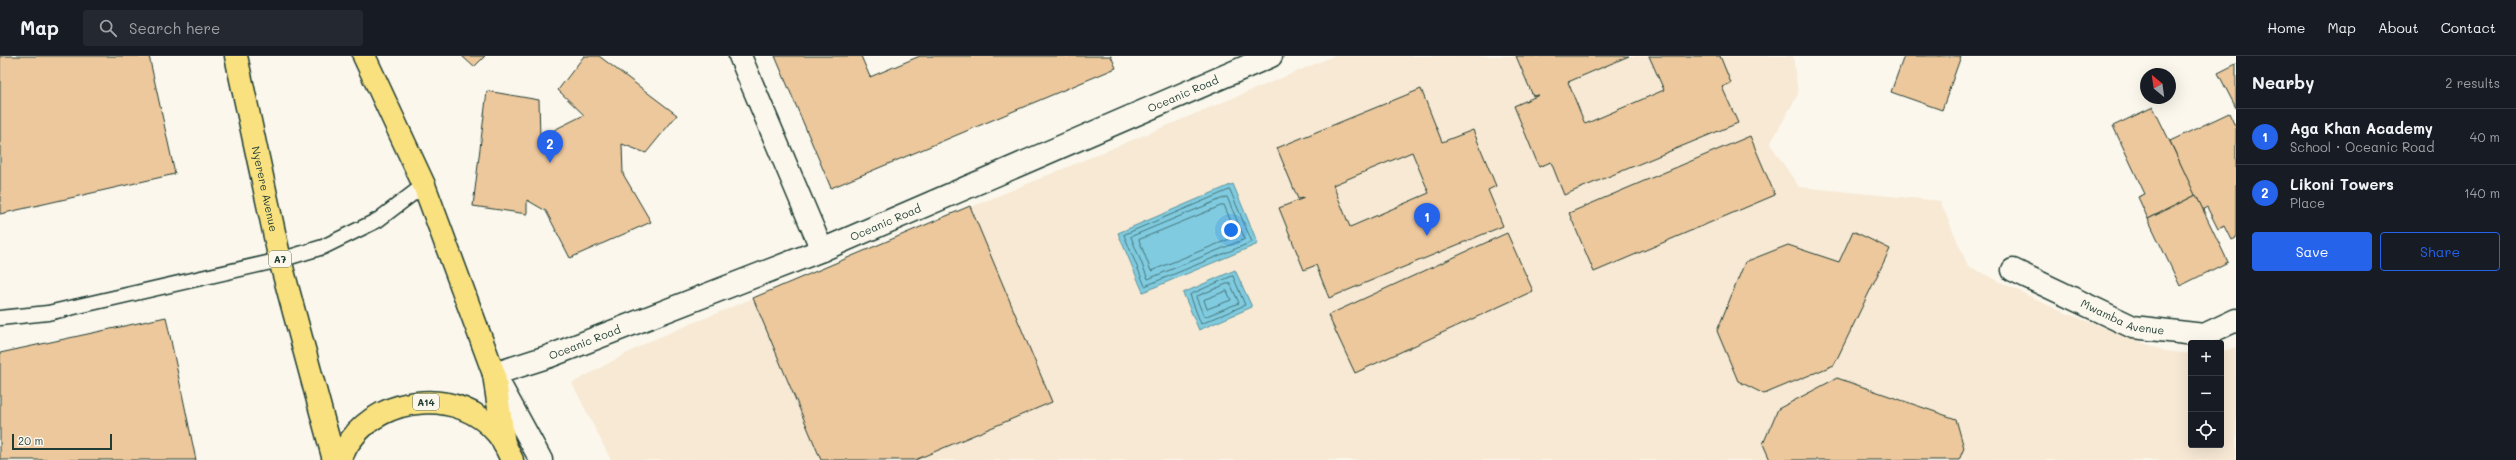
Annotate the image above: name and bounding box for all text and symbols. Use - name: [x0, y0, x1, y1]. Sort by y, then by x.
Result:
- search box: [83, 10, 363, 46]
- text: Map: [20, 15, 59, 40]
- icon: search: [97, 17, 119, 39]
- text: Search here: [129, 18, 220, 38]
- text: Home: [2267, 18, 2305, 37]
- text: Map: [2327, 18, 2356, 37]
- text: About: [2378, 18, 2419, 37]
- text: Contact: [2441, 18, 2496, 37]
- north arrow: [2140, 68, 2176, 104]
- text: Nearby: [2252, 71, 2314, 93]
- street label: Oceanic Road: [1145, 72, 1221, 115]
- text: 2 results: [2445, 74, 2500, 91]
- text: Aga Khan Academy: [2290, 118, 2433, 138]
- text: 1: [2262, 128, 2268, 145]
- text: 40 m: [2470, 128, 2500, 145]
- pin: 2: [537, 130, 563, 163]
- text: School · Oceanic Road: [2290, 138, 2434, 155]
- street label: Nyerere Avenue: [249, 145, 282, 233]
- text: Likoni Towers: [2290, 174, 2394, 194]
- text: 2: [2261, 184, 2269, 201]
- text: 140 m: [2464, 184, 2500, 201]
- text: Place: [2290, 194, 2325, 211]
- street label: Oceanic Road: [848, 200, 923, 244]
- pin: 1: [1414, 203, 1440, 236]
- your location: [1221, 220, 1241, 240]
- button: Save: [2252, 232, 2372, 271]
- button: Share: [2380, 232, 2500, 271]
- road number: A7: [269, 251, 291, 267]
- street label: Mwamba Avenue: [2078, 295, 2165, 337]
- street label: Oceanic Road: [546, 321, 623, 363]
- map controls: [2188, 340, 2224, 448]
- button: +: [2188, 340, 2224, 376]
- button: −: [2188, 376, 2224, 412]
- road number: A14: [413, 394, 439, 410]
- button: locate: [2188, 412, 2224, 448]
- scale bar: [12, 432, 112, 451]
- text: 20 m: [18, 433, 43, 448]

